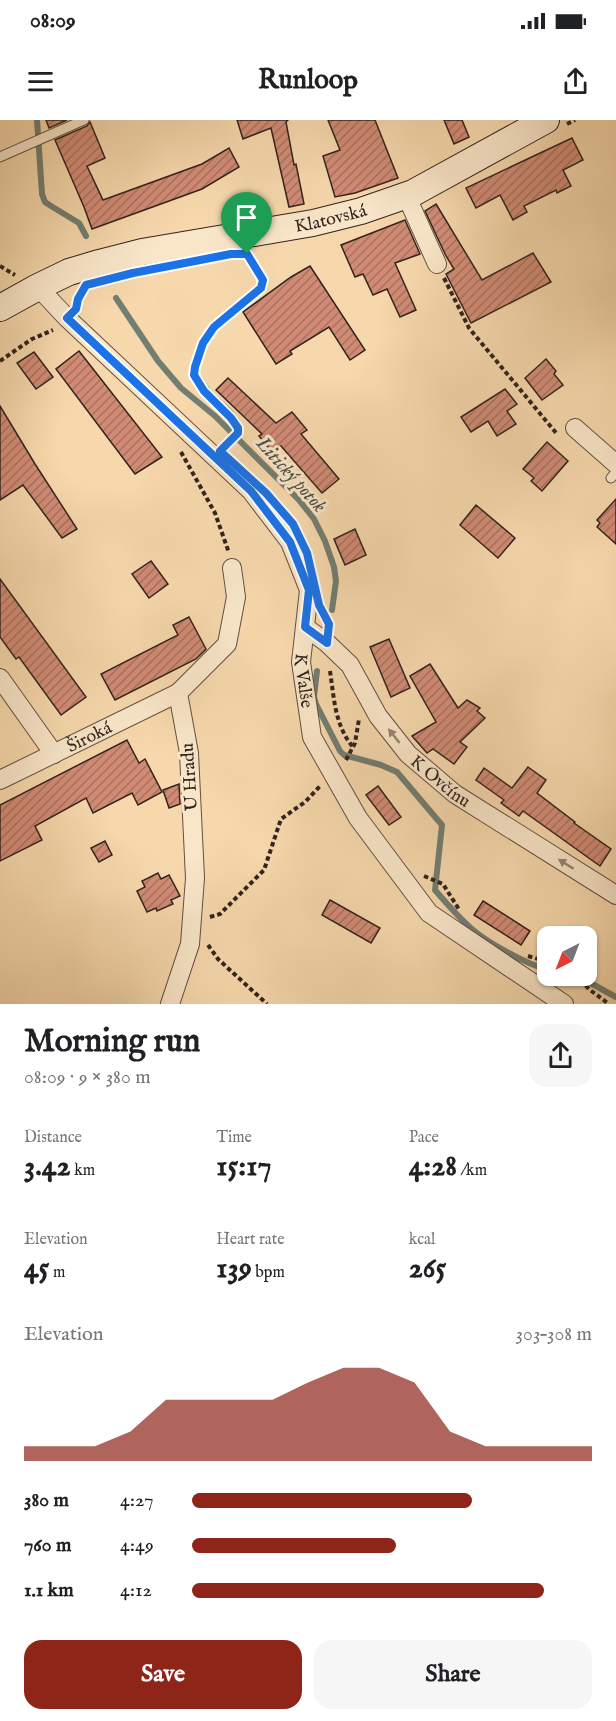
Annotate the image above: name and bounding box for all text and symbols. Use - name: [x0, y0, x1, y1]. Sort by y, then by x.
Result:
- text: 08:09: [30, 7, 76, 35]
- text: Runloop: [258, 64, 358, 98]
- icon: menu: [24, 65, 57, 98]
- icon: share: [559, 65, 592, 98]
- pin: [221, 192, 272, 254]
- street label: Klatovská: [293, 200, 370, 239]
- icon: arrive: [230, 201, 263, 234]
- water label: Litický potok: [250, 431, 332, 518]
- street label: K Valše: [287, 652, 318, 710]
- street label: Široká: [62, 717, 116, 759]
- one-way arrow: [388, 729, 400, 744]
- street label: U Hradu: [177, 742, 204, 812]
- street label: K Ovčínu: [405, 751, 474, 814]
- one-way arrow: [559, 858, 575, 870]
- north arrow: [537, 926, 597, 986]
- map controls: [537, 926, 597, 986]
- text: Morning run: [24, 1021, 200, 1063]
- button: share: [529, 1024, 592, 1087]
- text: 08:09 · 9 × 380 m: [24, 1065, 151, 1090]
- text: Distance: [24, 1128, 82, 1148]
- text: Time: [216, 1128, 252, 1148]
- text: Pace: [409, 1128, 439, 1148]
- text: 3.42: [24, 1148, 71, 1186]
- text: 15:17: [216, 1148, 272, 1186]
- text: 4:28: [409, 1148, 457, 1186]
- text: km: [71, 1161, 95, 1181]
- text: /km: [457, 1161, 487, 1181]
- text: Elevation: [24, 1230, 87, 1250]
- text: Heart rate: [216, 1230, 285, 1250]
- text: kcal: [409, 1230, 435, 1250]
- text: 45: [24, 1250, 49, 1288]
- text: 139: [216, 1250, 252, 1288]
- text: 265: [409, 1250, 446, 1288]
- text: m: [49, 1263, 65, 1283]
- text: bpm: [252, 1263, 285, 1283]
- text: Elevation: [24, 1322, 103, 1347]
- text: 303–308 m: [516, 1322, 592, 1347]
- text: 380 m: [24, 1488, 69, 1513]
- text: 4:27: [120, 1488, 154, 1513]
- text: 760 m: [24, 1533, 71, 1558]
- text: 4:49: [120, 1533, 154, 1558]
- text: 1.1 km: [24, 1578, 74, 1603]
- text: 4:12: [120, 1578, 152, 1603]
- button: Save: [24, 1640, 302, 1709]
- button: Share: [314, 1640, 592, 1709]

